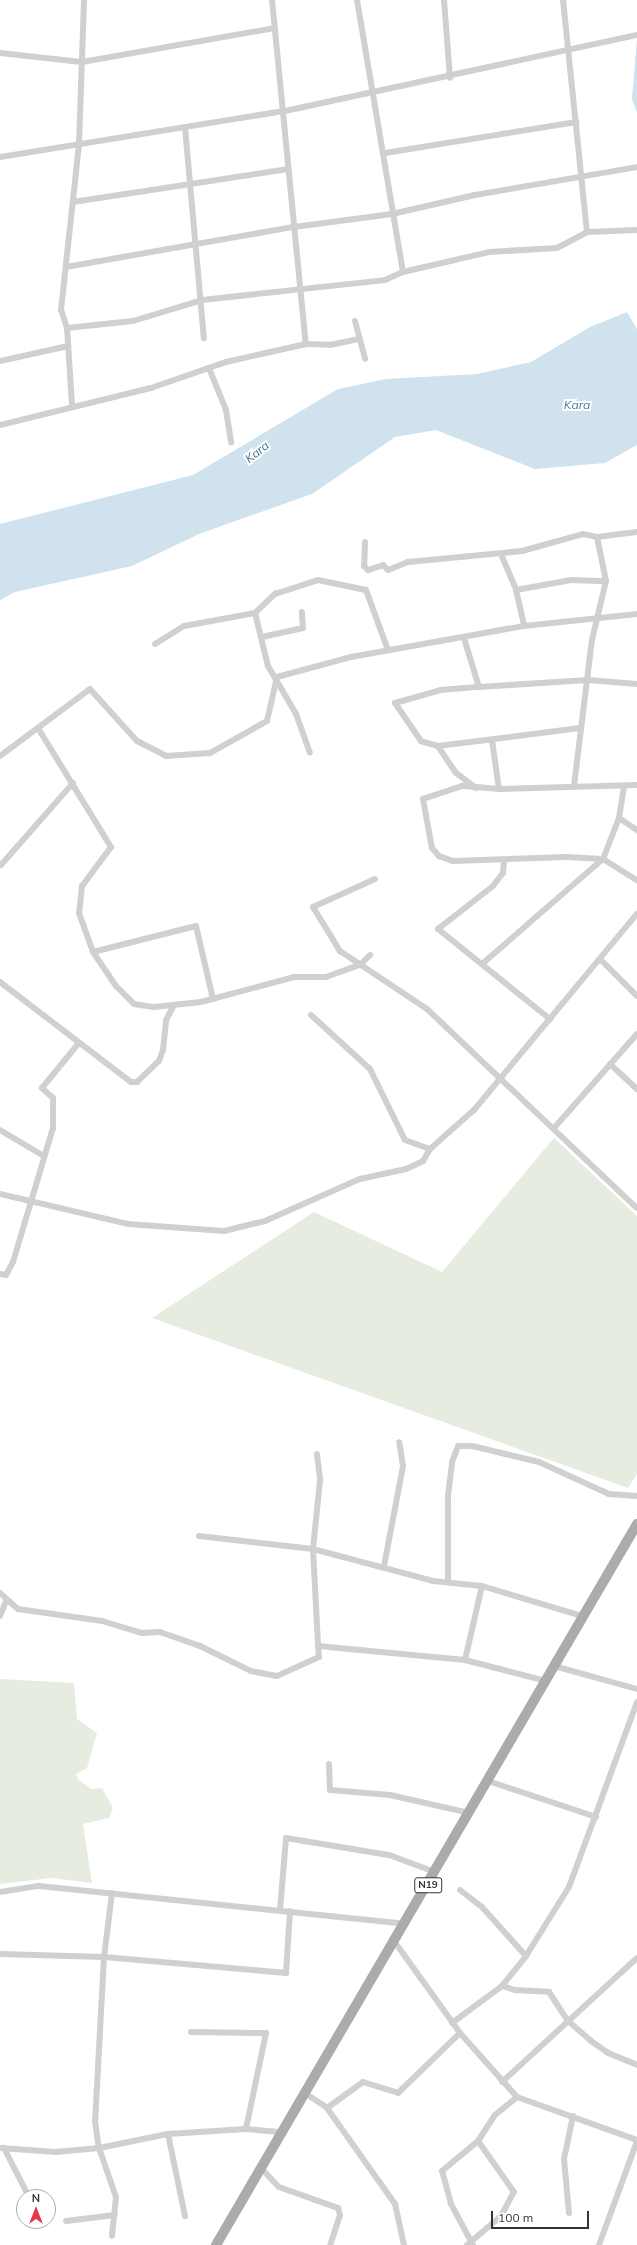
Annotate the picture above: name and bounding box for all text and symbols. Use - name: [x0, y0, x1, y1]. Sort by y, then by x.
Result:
- water label: Kara: [564, 398, 590, 412]
- water label: Kara: [242, 438, 272, 466]
- road number: N19: [414, 1877, 442, 1893]
- north arrow: [16, 2189, 56, 2229]
- text: N: [32, 2191, 40, 2205]
- scale bar: [493, 2203, 591, 2229]
- text: 100 m: [498, 2210, 533, 2225]

